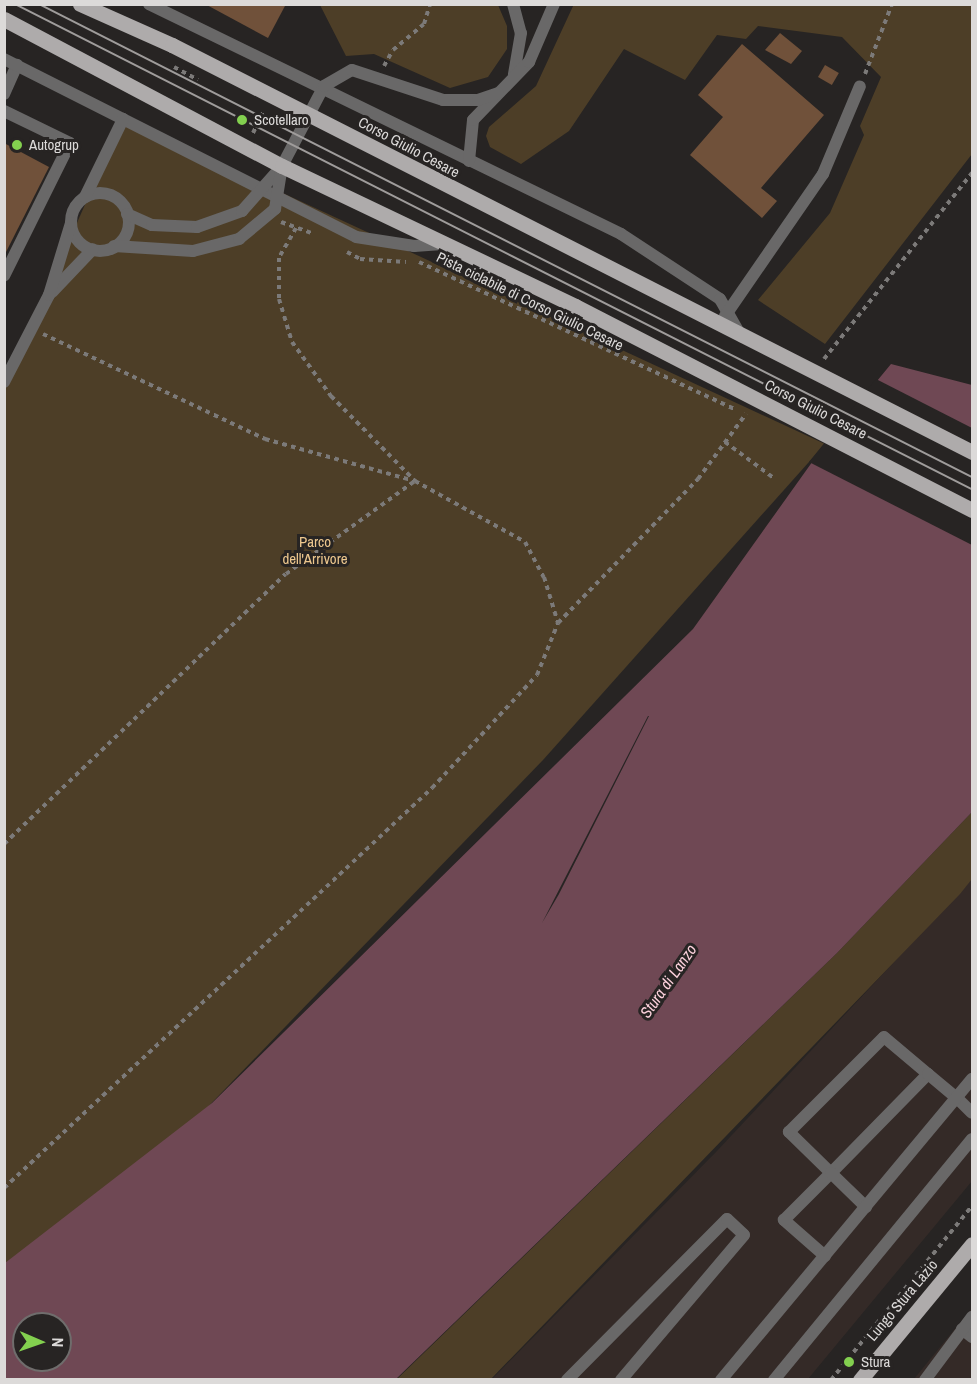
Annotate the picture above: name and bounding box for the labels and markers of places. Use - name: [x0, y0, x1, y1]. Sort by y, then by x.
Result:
- place label: Scotellaro: [254, 111, 309, 129]
- marker: Scotellaro: [235, 113, 249, 127]
- place label: Autogrup: [29, 136, 79, 154]
- marker: Autogrup: [10, 138, 24, 152]
- place label: Stura: [861, 1353, 890, 1371]
- marker: Stura: [842, 1355, 856, 1369]

